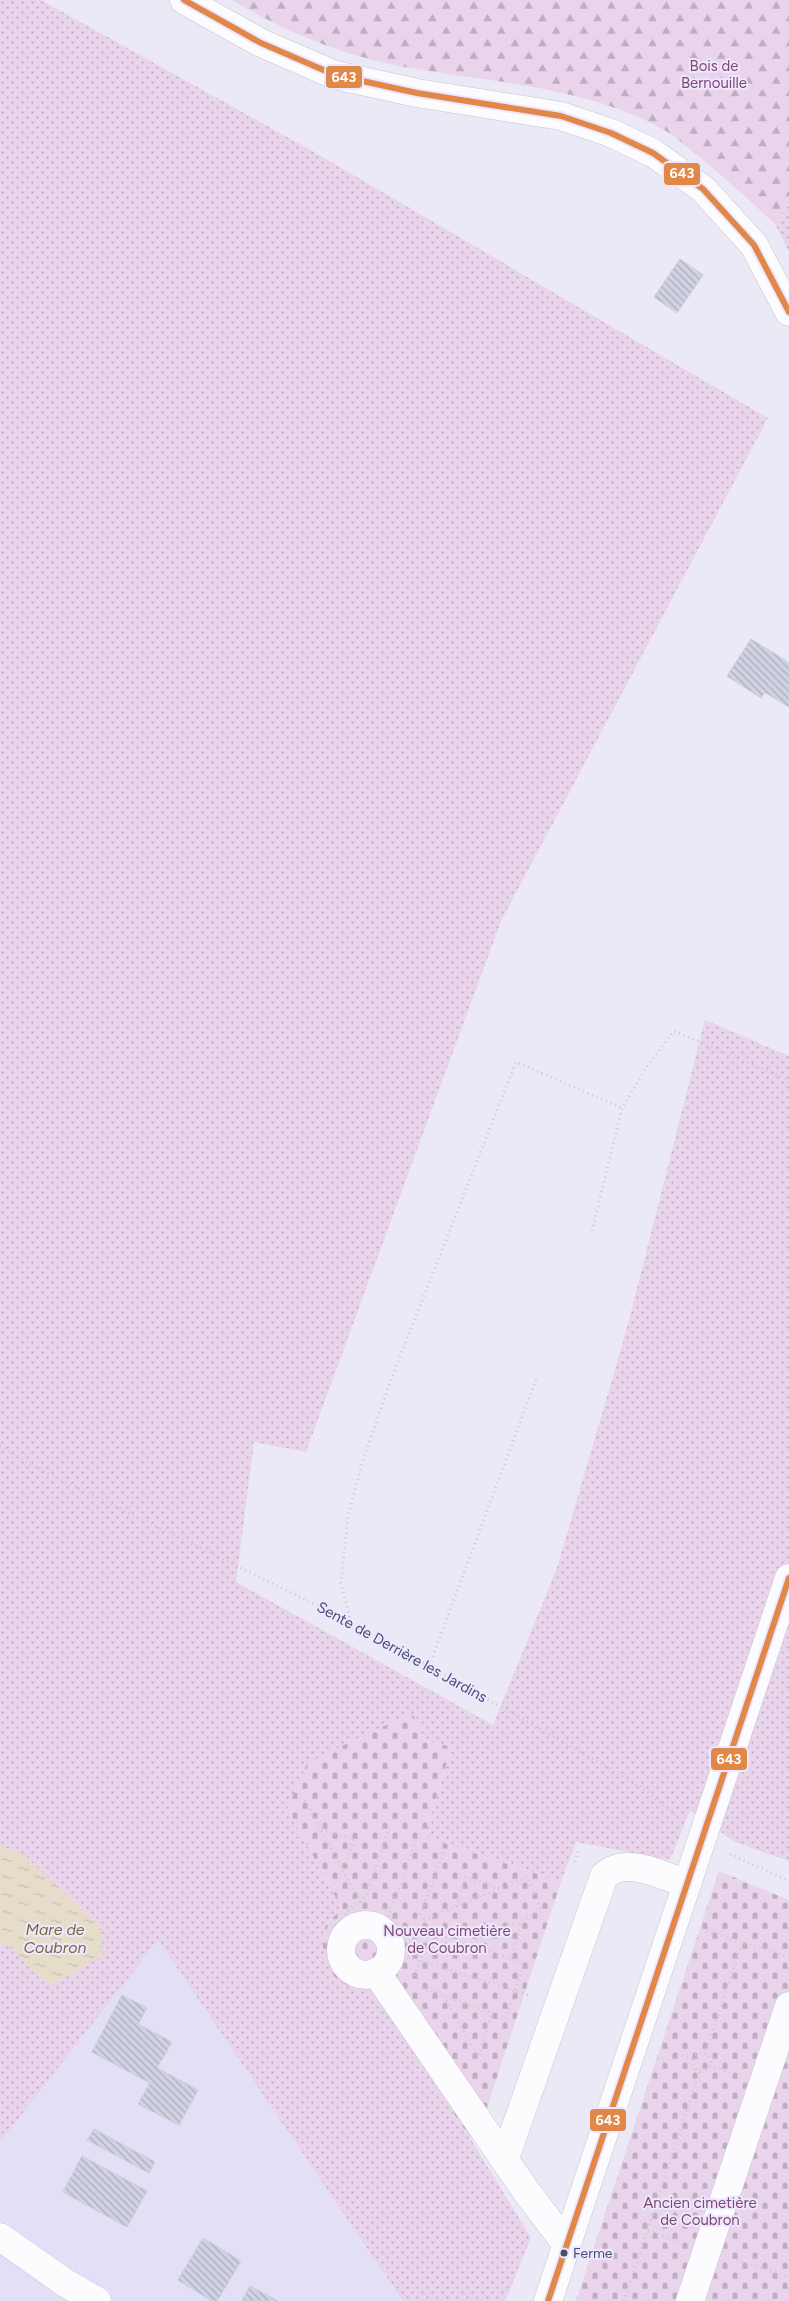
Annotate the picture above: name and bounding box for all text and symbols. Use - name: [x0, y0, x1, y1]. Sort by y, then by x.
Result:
- park label: Bois de Bernouille: [681, 57, 747, 92]
- line badge: 643: [325, 65, 363, 89]
- text: 643: [332, 69, 357, 86]
- line badge: 643: [663, 162, 701, 186]
- text: 643: [670, 165, 695, 182]
- street label: Sente de Derrière les Jardins: [314, 1598, 490, 1706]
- line badge: 643: [710, 1747, 748, 1771]
- text: 643: [717, 1751, 742, 1768]
- water label: Mare de Coubron: [24, 1920, 86, 1957]
- park label: Nouveau cimetière de Coubron: [383, 1922, 511, 1957]
- line badge: 643: [589, 2108, 627, 2132]
- text: 643: [596, 2112, 621, 2129]
- park label: Ancien cimetière de Coubron: [643, 2194, 757, 2229]
- place label: Ferme: [573, 2245, 613, 2262]
- marker: Ferme: [559, 2248, 569, 2258]

